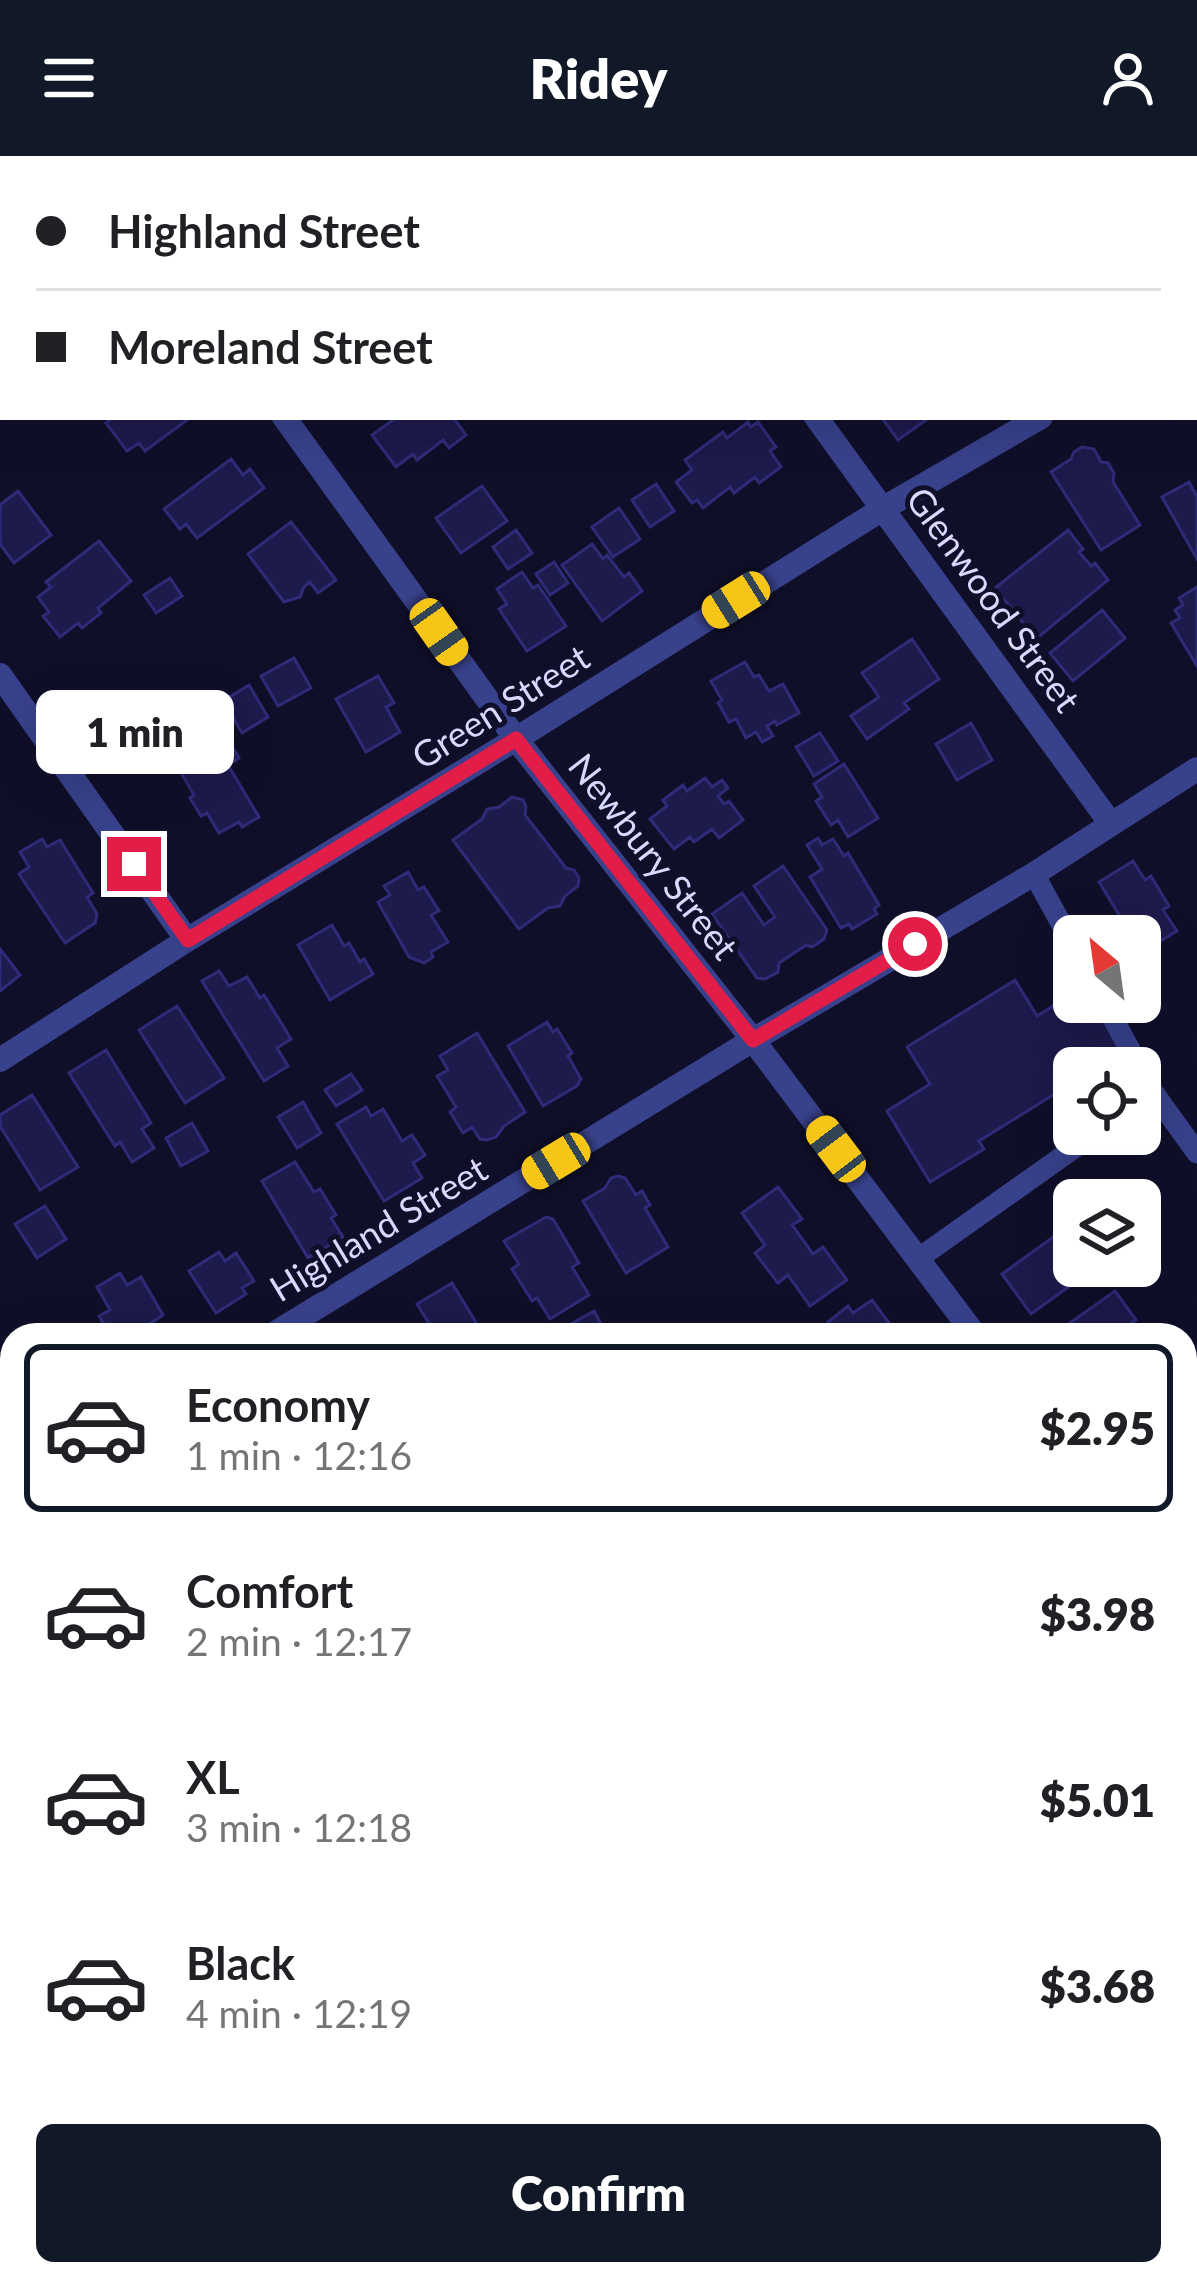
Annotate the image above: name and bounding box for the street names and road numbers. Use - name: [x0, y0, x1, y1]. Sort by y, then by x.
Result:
- street label: Glenwood Street: [898, 478, 1090, 720]
- street label: Green Street: [403, 634, 597, 778]
- street label: Newbury Street: [560, 744, 748, 968]
- street label: Highland Street: [262, 1146, 495, 1310]

